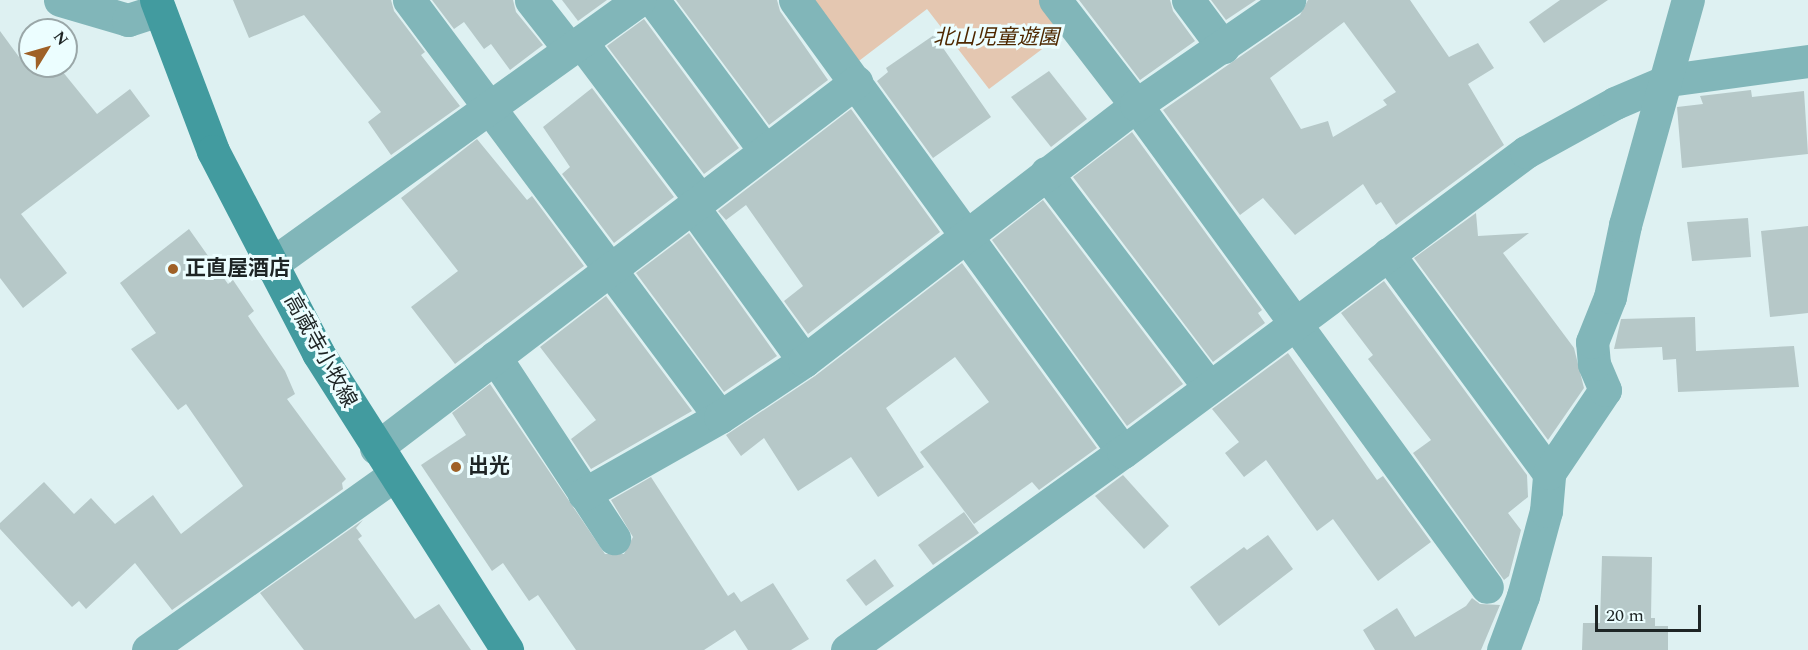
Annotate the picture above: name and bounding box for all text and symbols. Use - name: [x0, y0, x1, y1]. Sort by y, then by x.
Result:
- north arrow: [18, 18, 78, 78]
- park label: 北山児童遊園: [933, 25, 1059, 51]
- text: N: [47, 26, 74, 51]
- place label: 正直屋酒店: [185, 256, 290, 282]
- marker: 正直屋酒店: [166, 262, 180, 276]
- street label: 高蔵寺小牧線: [278, 290, 362, 412]
- place label: 出光: [468, 454, 510, 480]
- marker: 出光: [449, 460, 463, 474]
- scale bar: [1598, 593, 1704, 631]
- text: 20 m: [1606, 602, 1644, 629]

